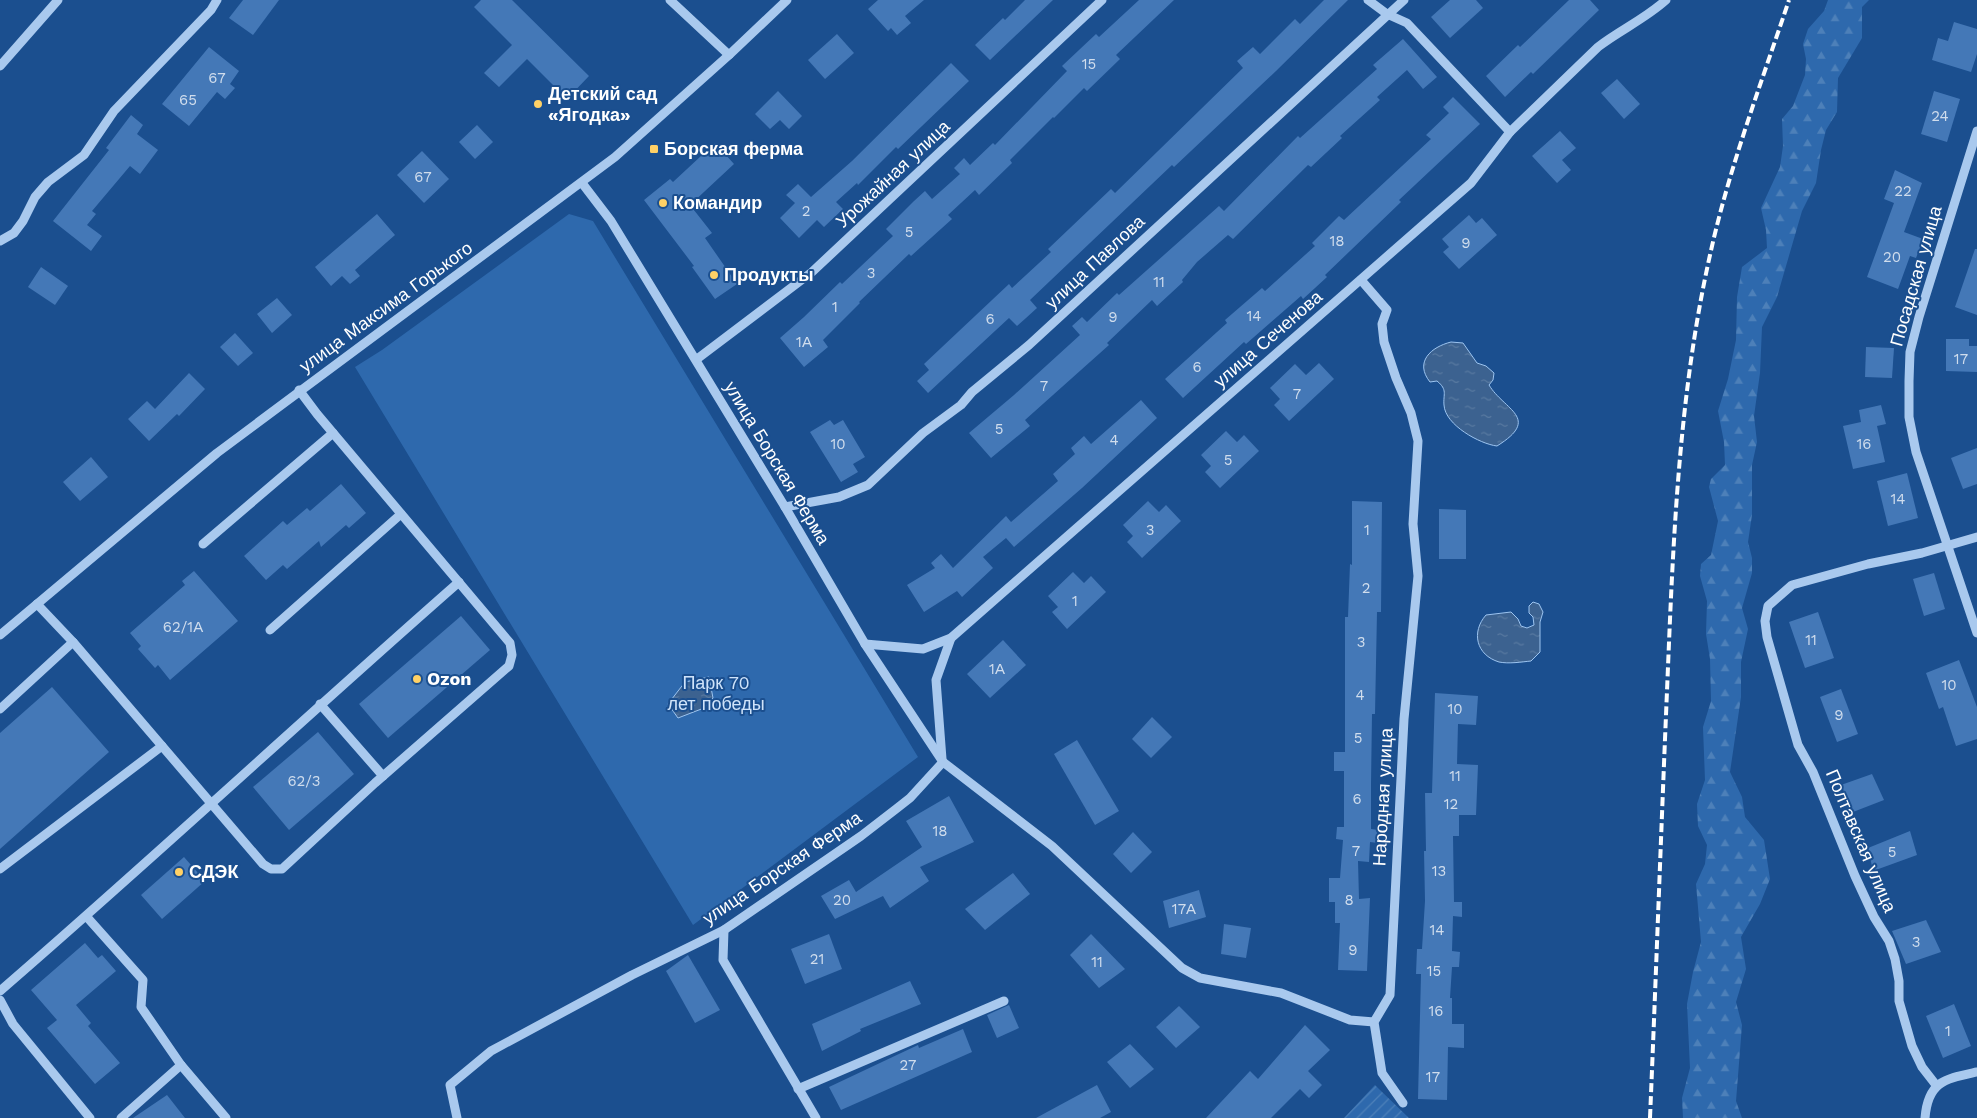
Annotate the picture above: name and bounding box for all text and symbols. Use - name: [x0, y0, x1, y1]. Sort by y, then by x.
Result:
- house number: 15: [1082, 55, 1096, 73]
- house number: 67: [208, 69, 226, 87]
- place label: Детский сад «Ягодка»: [548, 83, 658, 125]
- house number: 65: [179, 91, 197, 109]
- marker: Детский сад «Ягодка»: [532, 98, 544, 110]
- house number: 24: [1931, 107, 1949, 125]
- street label: Урожайная улица: [831, 115, 955, 232]
- place label: Борская ферма: [664, 138, 804, 159]
- marker: Борская ферма: [648, 143, 660, 155]
- house number: 67: [414, 168, 432, 186]
- house number: 22: [1894, 182, 1912, 200]
- place label: Командир: [673, 192, 762, 213]
- marker: Командир: [657, 197, 669, 209]
- house number: 2: [802, 202, 810, 220]
- street label: Посадская улица: [1885, 202, 1946, 349]
- street label: улица Павлова: [1041, 210, 1149, 313]
- house number: 5: [905, 223, 913, 241]
- house number: 18: [1329, 232, 1345, 250]
- house number: 9: [1461, 234, 1471, 252]
- street label: улица Максима Горького: [295, 237, 476, 376]
- house number: 20: [1883, 248, 1901, 266]
- place label: Продукты: [724, 264, 814, 285]
- house number: 3: [867, 264, 875, 282]
- marker: Продукты: [708, 269, 720, 281]
- house number: 11: [1153, 273, 1165, 291]
- street label: улица Сеченова: [1209, 285, 1327, 391]
- house number: 1: [832, 298, 838, 316]
- house number: 14: [1246, 307, 1262, 325]
- house number: 9: [1108, 308, 1118, 326]
- house number: 6: [985, 310, 995, 328]
- house number: 1А: [796, 333, 812, 351]
- house number: 17: [1954, 350, 1968, 368]
- house number: 6: [1192, 358, 1202, 376]
- street label: улица Борская Ферма: [720, 377, 835, 549]
- house number: 7: [1040, 377, 1048, 395]
- house number: 7: [1293, 385, 1301, 403]
- house number: 5: [995, 420, 1003, 438]
- house number: 4: [1109, 431, 1119, 449]
- house number: 10: [830, 435, 846, 453]
- house number: 16: [1857, 435, 1871, 453]
- house number: 5: [1224, 451, 1232, 469]
- house number: 14: [1890, 490, 1906, 508]
- house number: 3: [1146, 521, 1154, 539]
- house number: 1: [1364, 521, 1370, 539]
- house number: 2: [1362, 579, 1370, 597]
- house number: 1: [1072, 592, 1078, 610]
- house number: 62/1А: [163, 618, 203, 636]
- house number: 11: [1805, 631, 1817, 649]
- house number: 3: [1357, 633, 1365, 651]
- house number: 1А: [989, 660, 1005, 678]
- place label: Ozon: [427, 668, 471, 689]
- park label: Парк 70 лет победы: [667, 672, 765, 714]
- marker: Ozon: [411, 673, 423, 685]
- house number: 10: [1941, 676, 1957, 694]
- house number: 4: [1355, 686, 1365, 704]
- house number: 10: [1447, 700, 1463, 718]
- house number: 9: [1834, 706, 1844, 724]
- street label: Народная улица: [1368, 726, 1397, 867]
- house number: 5: [1354, 729, 1362, 747]
- street label: Полтавская улица: [1822, 766, 1901, 916]
- house number: 11: [1449, 767, 1461, 785]
- house number: 62/3: [287, 772, 321, 790]
- house number: 6: [1352, 790, 1362, 808]
- house number: 12: [1444, 795, 1458, 813]
- street label: улица Борская Ферма: [698, 806, 866, 928]
- house number: 18: [932, 822, 948, 840]
- house number: 7: [1352, 842, 1360, 860]
- house number: 5: [1888, 843, 1896, 861]
- place label: СДЭК: [189, 861, 239, 882]
- house number: 13: [1432, 862, 1446, 880]
- marker: СДЭК: [173, 866, 185, 878]
- house number: 20: [833, 891, 851, 909]
- house number: 8: [1344, 891, 1354, 909]
- house number: 17А: [1172, 900, 1196, 918]
- house number: 14: [1429, 921, 1445, 939]
- house number: 3: [1912, 933, 1920, 951]
- house number: 9: [1348, 941, 1358, 959]
- house number: 21: [810, 950, 824, 968]
- house number: 11: [1091, 953, 1103, 971]
- house number: 15: [1427, 962, 1441, 980]
- house number: 16: [1429, 1002, 1443, 1020]
- house number: 1: [1945, 1022, 1951, 1040]
- house number: 27: [900, 1056, 916, 1074]
- house number: 17: [1426, 1068, 1440, 1086]

